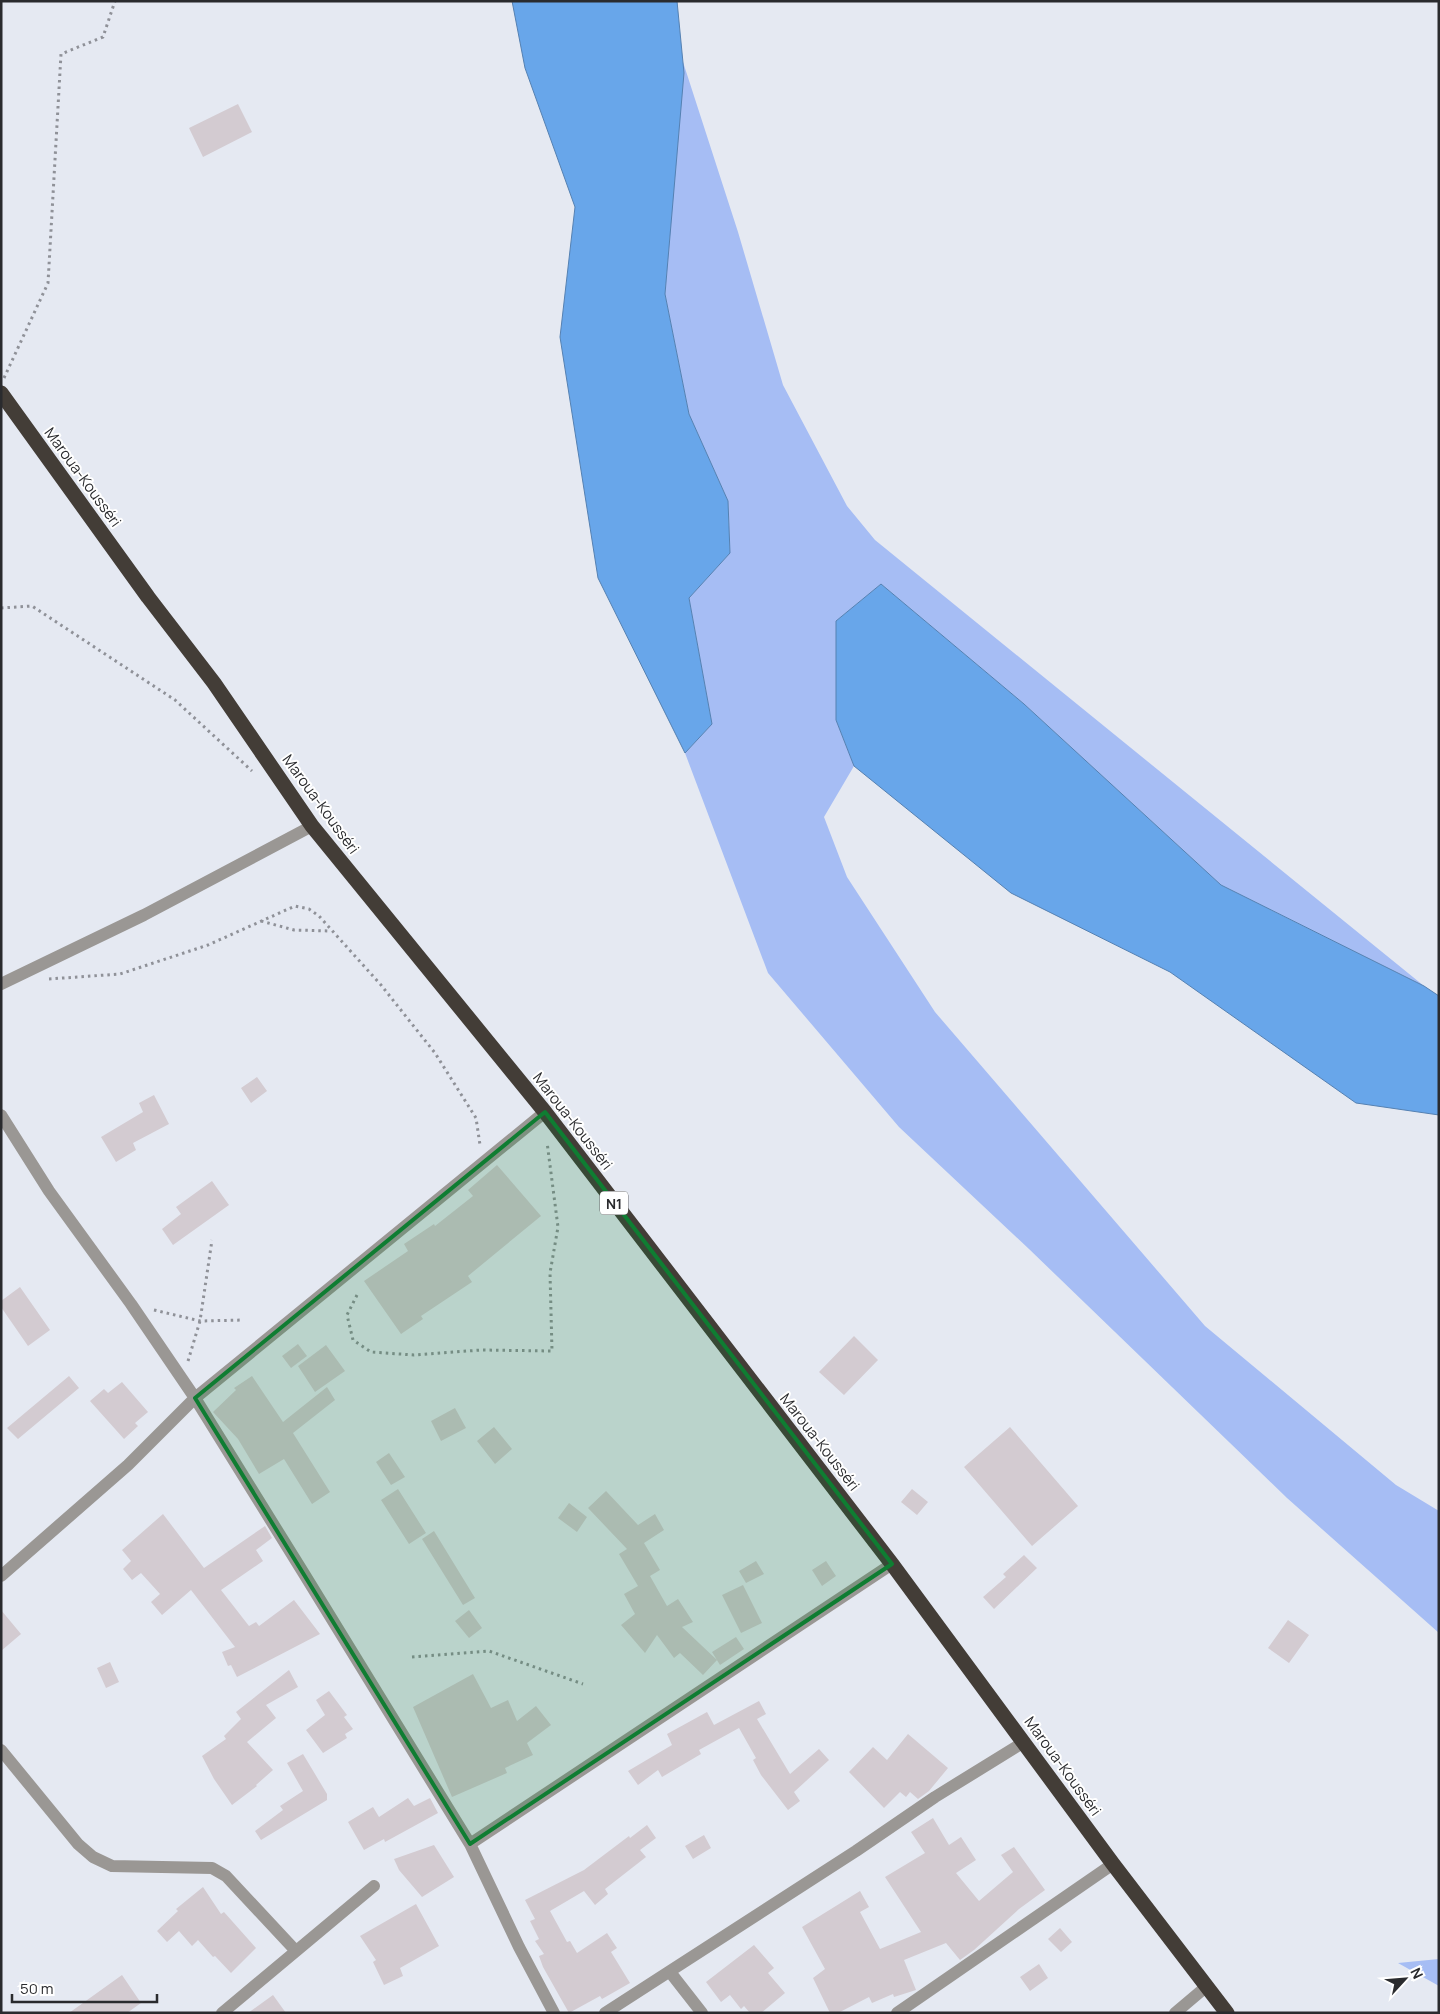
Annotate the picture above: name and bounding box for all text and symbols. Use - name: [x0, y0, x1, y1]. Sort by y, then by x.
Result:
- street label: Maroua-Kousséri: [40, 423, 126, 531]
- street label: Maroua-Kousséri: [278, 750, 364, 858]
- street label: Maroua-Kousséri: [528, 1068, 618, 1174]
- road number: N1: [600, 1192, 628, 1214]
- street label: Maroua-Kousséri: [775, 1389, 865, 1495]
- street label: Maroua-Kousséri: [1020, 1712, 1106, 1820]
- north arrow: [1380, 1954, 1430, 2004]
- text: N: [1406, 1964, 1428, 1982]
- scale bar: [12, 1972, 158, 2004]
- text: 50 m: [20, 1978, 54, 1999]

